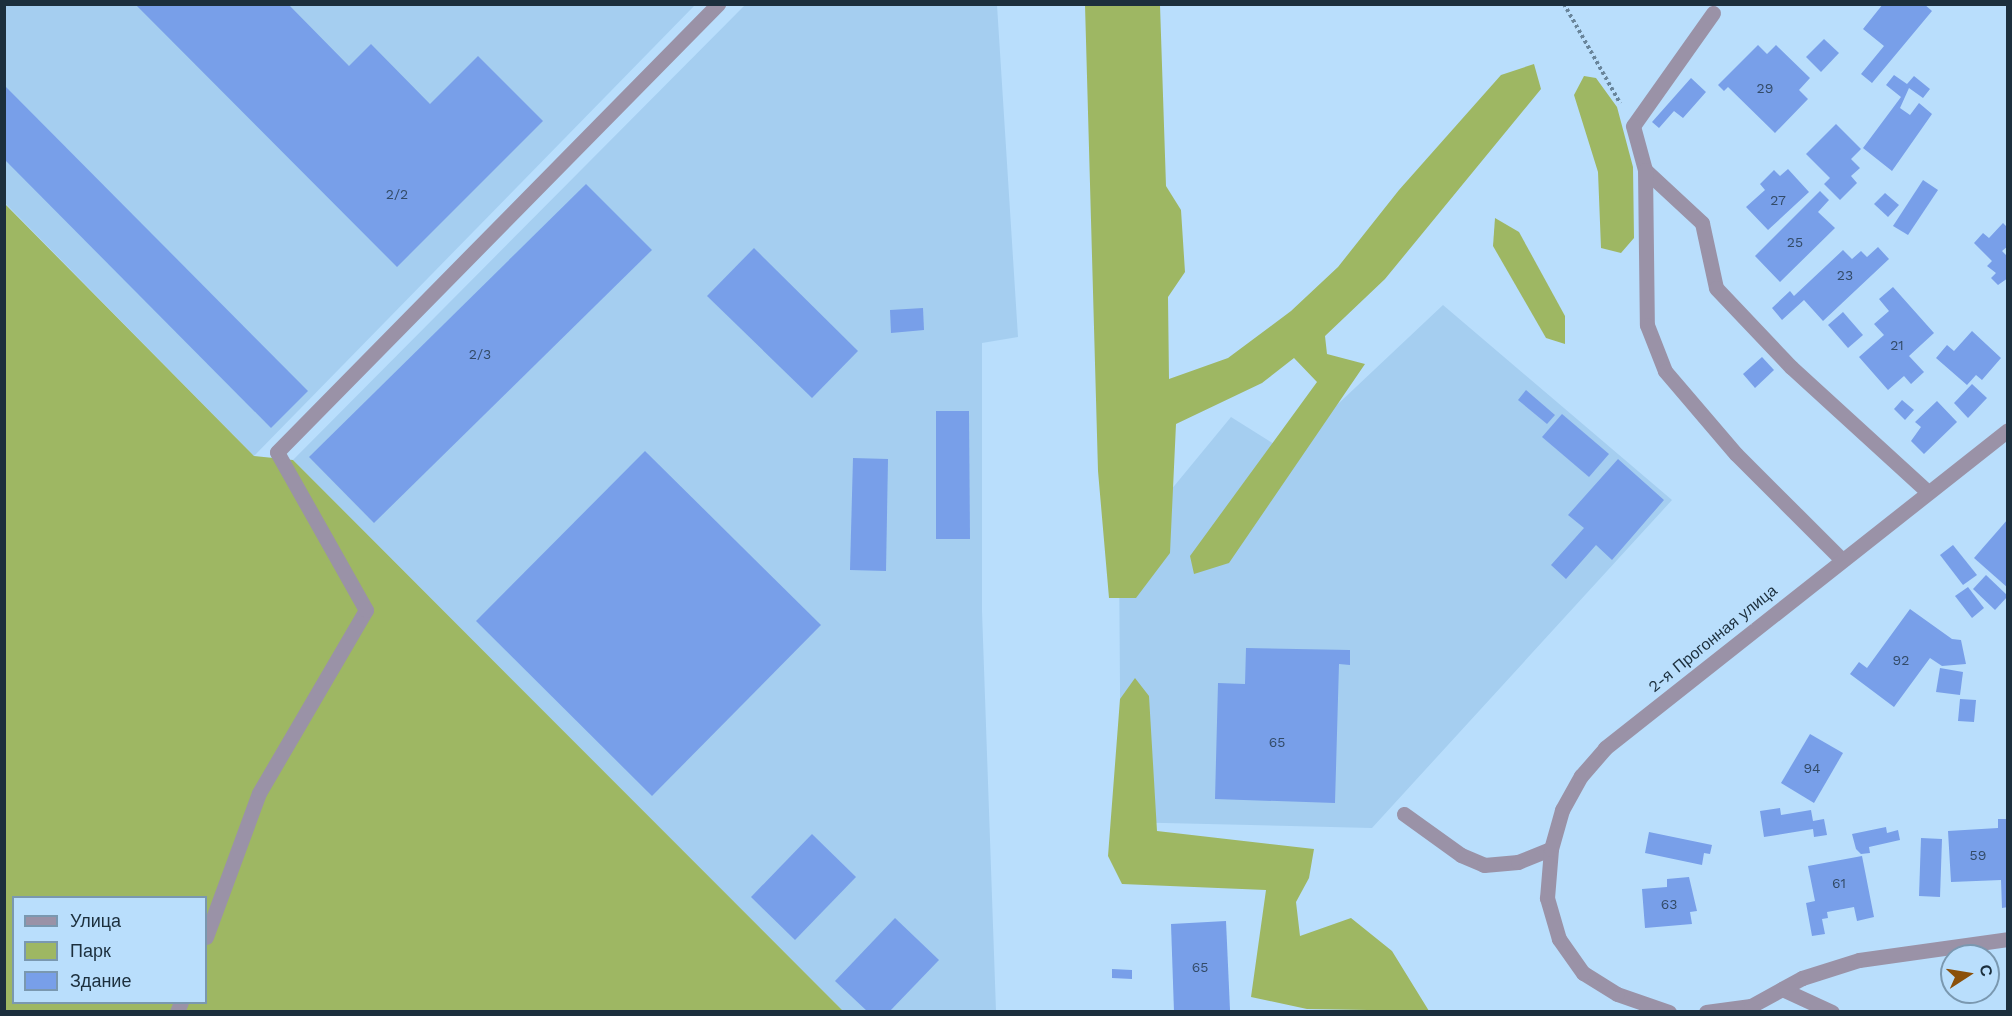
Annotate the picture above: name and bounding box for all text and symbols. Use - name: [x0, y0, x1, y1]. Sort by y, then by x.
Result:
- house number: 29: [1757, 80, 1773, 96]
- house number: 2/2: [386, 186, 408, 202]
- house number: 27: [1770, 192, 1786, 208]
- house number: 25: [1787, 234, 1803, 250]
- house number: 23: [1837, 267, 1853, 283]
- house number: 21: [1890, 337, 1904, 353]
- house number: 2/3: [469, 346, 491, 362]
- street label: 2-я Прогонная улица: [1645, 581, 1781, 697]
- house number: 92: [1893, 652, 1909, 668]
- house number: 65: [1269, 734, 1285, 750]
- house number: 94: [1803, 760, 1821, 776]
- house number: 59: [1970, 847, 1986, 863]
- house number: 61: [1832, 875, 1846, 891]
- legend: [12, 896, 207, 1004]
- house number: 63: [1661, 896, 1677, 912]
- text: Улица: [70, 910, 121, 931]
- text: Парк: [70, 940, 111, 961]
- north arrow: [1940, 944, 2000, 1004]
- house number: 65: [1192, 959, 1208, 975]
- text: С: [1976, 963, 1997, 978]
- text: Здание: [70, 970, 131, 991]

